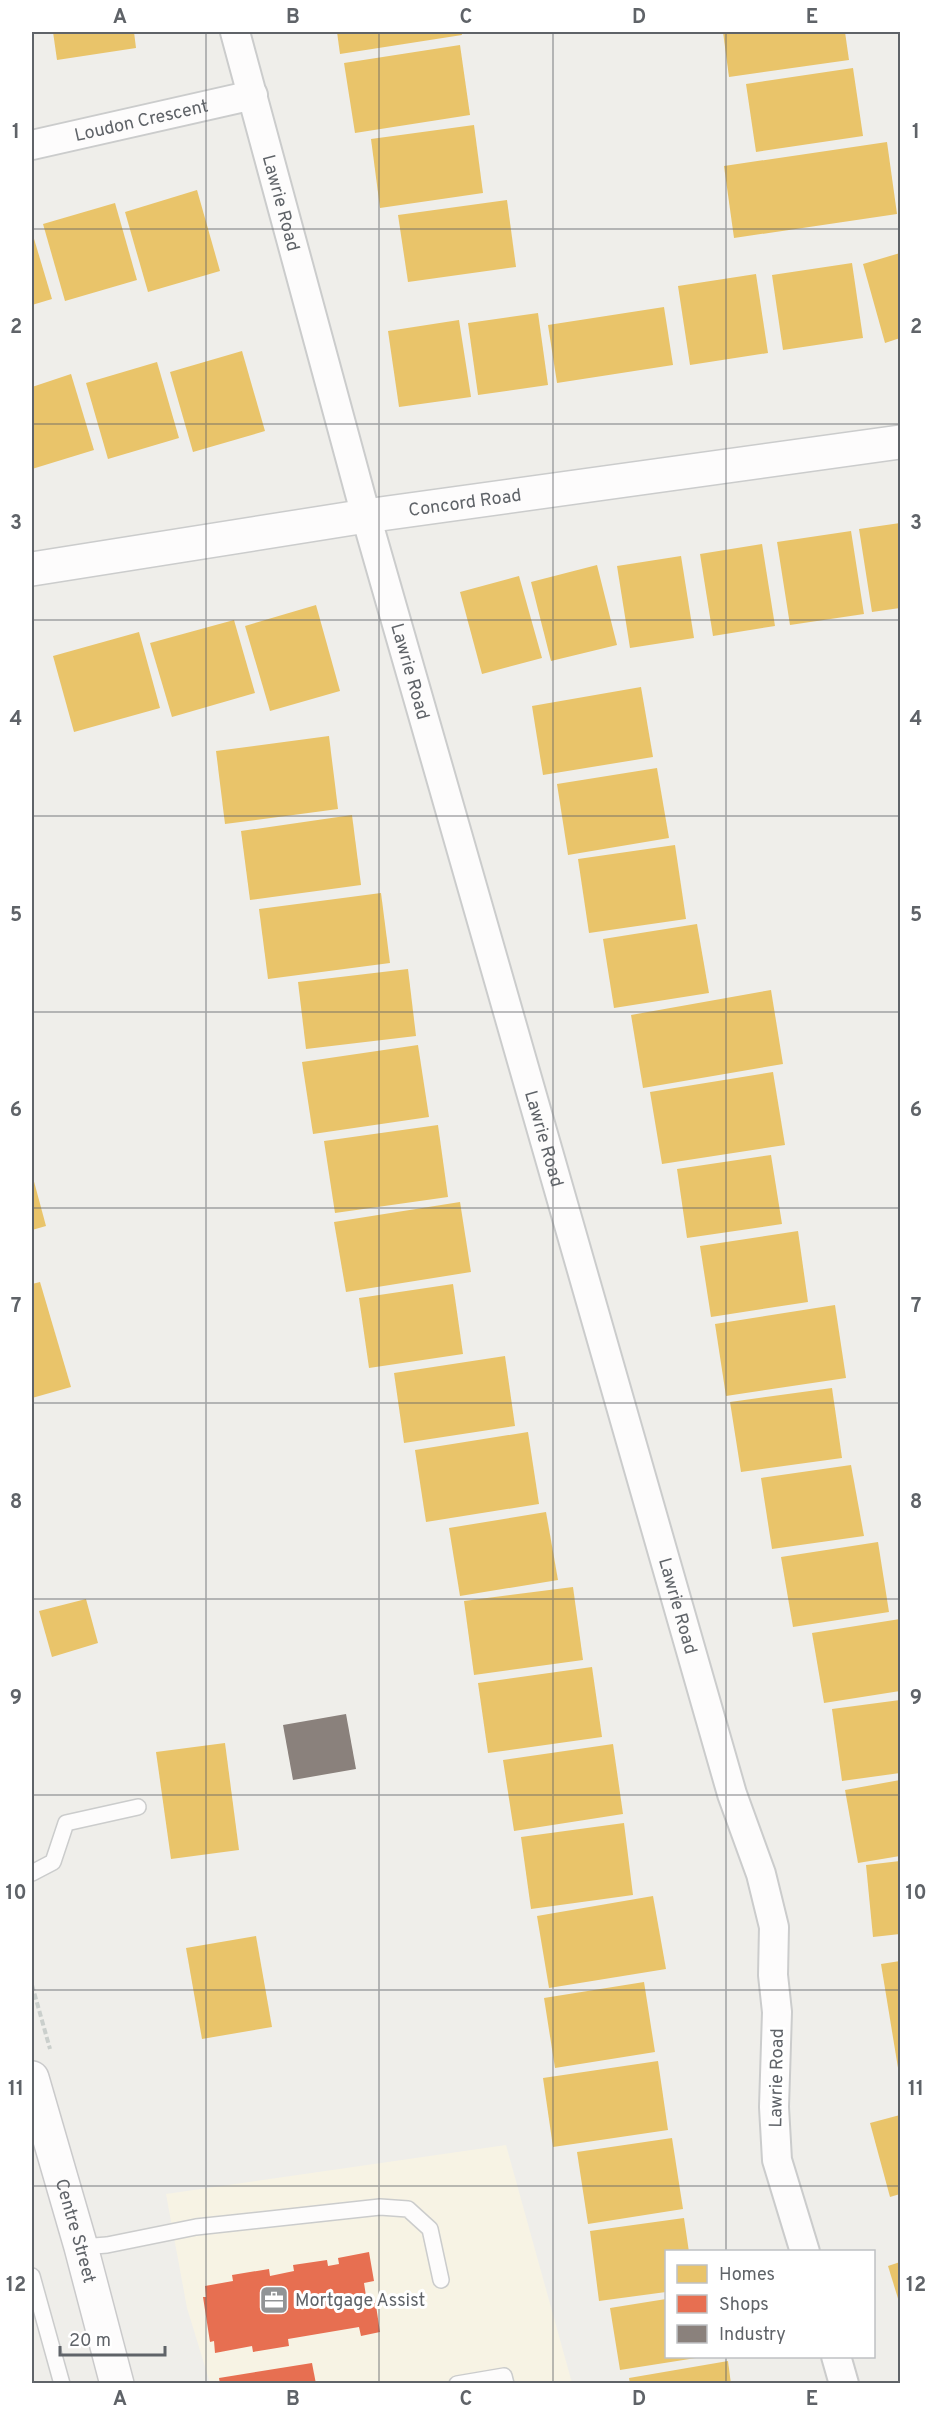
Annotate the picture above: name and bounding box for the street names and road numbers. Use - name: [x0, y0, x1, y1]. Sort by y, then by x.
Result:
- street label: Loudon Crescent: [73, 95, 211, 148]
- street label: Lawrie Road: [256, 152, 304, 254]
- street label: Concord Road: [407, 485, 523, 523]
- street label: Lawrie Road: [384, 621, 434, 723]
- street label: Lawrie Road: [518, 1088, 568, 1190]
- street label: Lawrie Road: [652, 1555, 701, 1657]
- street label: Lawrie Road: [765, 2028, 790, 2128]
- street label: Centre Street: [49, 2176, 100, 2286]

